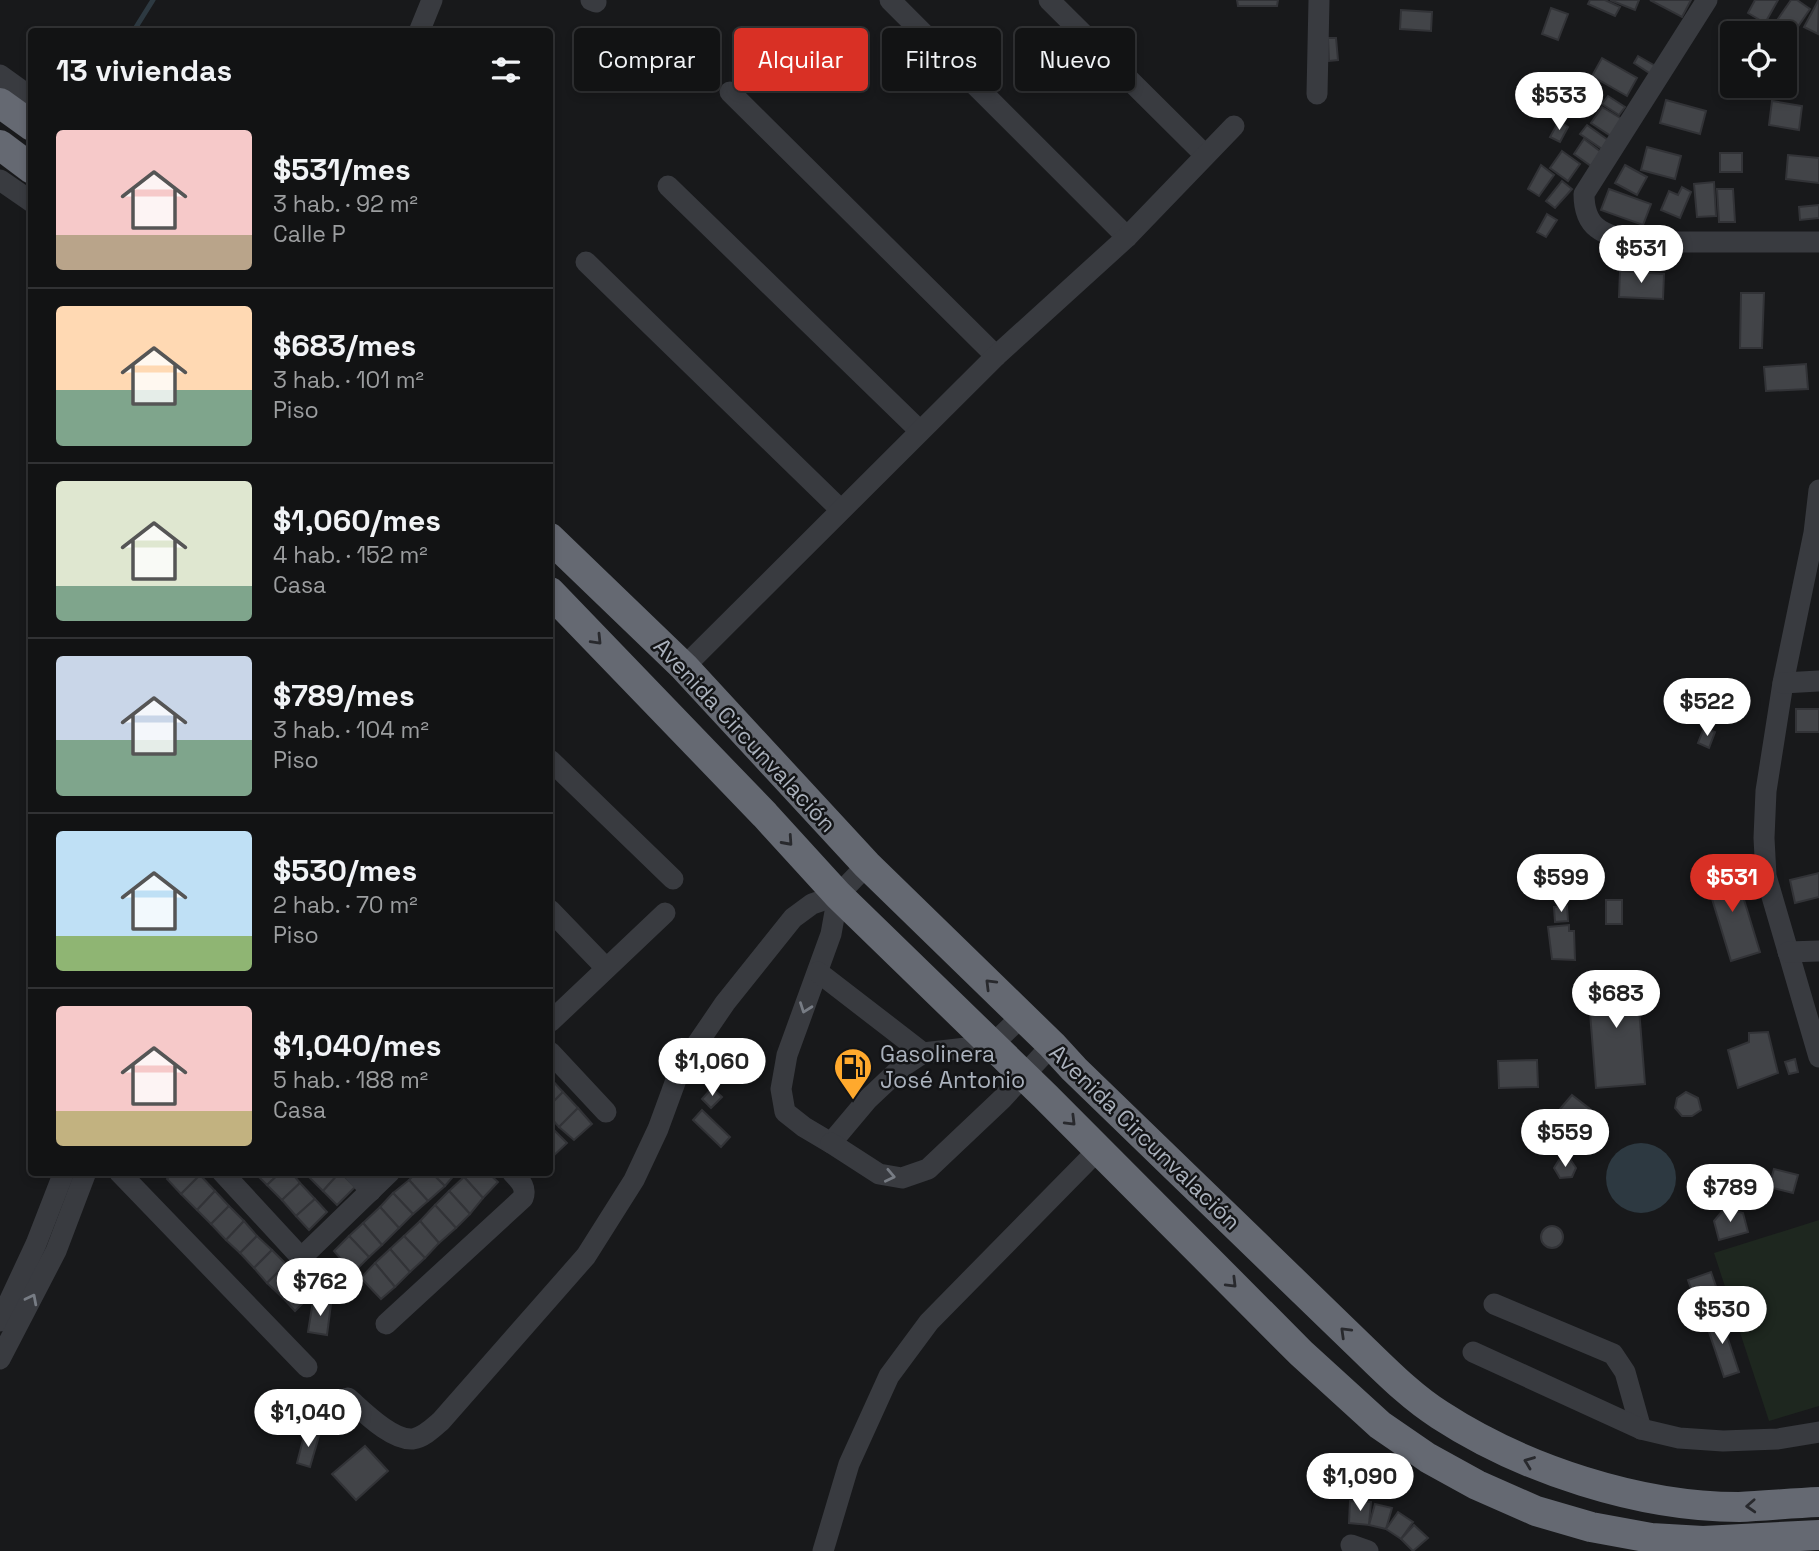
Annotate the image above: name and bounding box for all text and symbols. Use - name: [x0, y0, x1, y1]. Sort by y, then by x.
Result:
- map controls: [1720, 21, 1797, 98]
- button: locate: [1720, 21, 1797, 98]
- chip: Comprar: [574, 28, 720, 91]
- chip: Alquilar: [734, 28, 868, 91]
- chip: Filtros: [882, 28, 1001, 91]
- chip: Nuevo: [1015, 28, 1135, 91]
- text: 13 viviendas: [56, 51, 232, 90]
- icon: filters: [487, 51, 525, 89]
- pin: $533: [1518, 72, 1600, 132]
- text: $533: [1531, 80, 1587, 110]
- text: $531/mes: [273, 150, 411, 189]
- icon: home: [112, 158, 196, 242]
- text: 3 hab. · 92 m²: [273, 189, 418, 219]
- text: Calle P: [273, 219, 346, 249]
- pin: $531: [1600, 226, 1682, 285]
- text: $531: [1615, 233, 1667, 263]
- text: $683/mes: [273, 326, 416, 365]
- icon: home: [112, 334, 196, 418]
- text: 3 hab. · 101 m²: [273, 365, 424, 395]
- text: Piso: [273, 395, 319, 425]
- text: $1,060/mes: [273, 501, 441, 540]
- icon: home: [112, 509, 196, 593]
- text: 4 hab. · 152 m²: [273, 540, 428, 570]
- text: Casa: [273, 570, 326, 600]
- street label: Avenida Circunvalación: [647, 631, 843, 839]
- one-way arrow: [589, 632, 602, 645]
- text: $789/mes: [273, 676, 415, 715]
- pin: $522: [1666, 678, 1748, 738]
- icon: home: [112, 684, 196, 768]
- text: $522: [1680, 686, 1734, 716]
- text: 3 hab. · 104 m²: [273, 715, 429, 745]
- text: Piso: [273, 745, 319, 775]
- one-way arrow: [780, 832, 792, 845]
- text: $530/mes: [273, 851, 417, 890]
- pin: $599: [1520, 855, 1602, 914]
- pin: $531: [1691, 855, 1773, 914]
- icon: home: [112, 859, 196, 943]
- text: $599: [1533, 862, 1589, 892]
- text: $531: [1706, 862, 1758, 892]
- text: 2 hab. · 70 m²: [273, 890, 418, 920]
- text: Piso: [273, 920, 319, 950]
- pin: $683: [1575, 970, 1657, 1030]
- text: $683: [1588, 978, 1644, 1008]
- one-way arrow: [985, 980, 998, 993]
- one-way arrow: [799, 1001, 813, 1013]
- text: $1,040/mes: [273, 1026, 441, 1065]
- icon: home: [112, 1034, 196, 1118]
- pin: $1,060: [655, 1038, 769, 1098]
- street label: Avenida Circunvalación: [1043, 1038, 1247, 1236]
- place label: Gasolinera José Antonio: [880, 1039, 1025, 1095]
- text: $1,060: [675, 1046, 749, 1076]
- fuel station icon: Gasolinera José Antonio: [832, 1046, 874, 1101]
- text: 5 hab. · 188 m²: [273, 1065, 428, 1095]
- text: Casa: [273, 1095, 326, 1125]
- pin: $559: [1524, 1110, 1606, 1169]
- one-way arrow: [1063, 1113, 1076, 1126]
- text: $559: [1537, 1117, 1593, 1147]
- pin: $789: [1689, 1164, 1771, 1224]
- one-way arrow: [884, 1167, 896, 1182]
- text: $789: [1703, 1172, 1757, 1202]
- pin: $762: [279, 1258, 361, 1318]
- text: $762: [293, 1266, 347, 1296]
- one-way arrow: [1223, 1274, 1236, 1287]
- pin: $530: [1681, 1286, 1763, 1346]
- one-way arrow: [24, 1293, 38, 1306]
- text: $530: [1694, 1294, 1750, 1324]
- one-way arrow: [1340, 1327, 1353, 1340]
- pin: $1,040: [251, 1390, 365, 1449]
- text: $1,040: [270, 1397, 346, 1427]
- pin: $1,090: [1303, 1454, 1417, 1513]
- one-way arrow: [1524, 1457, 1536, 1471]
- text: $1,090: [1323, 1461, 1397, 1491]
- one-way arrow: [1745, 1498, 1756, 1513]

